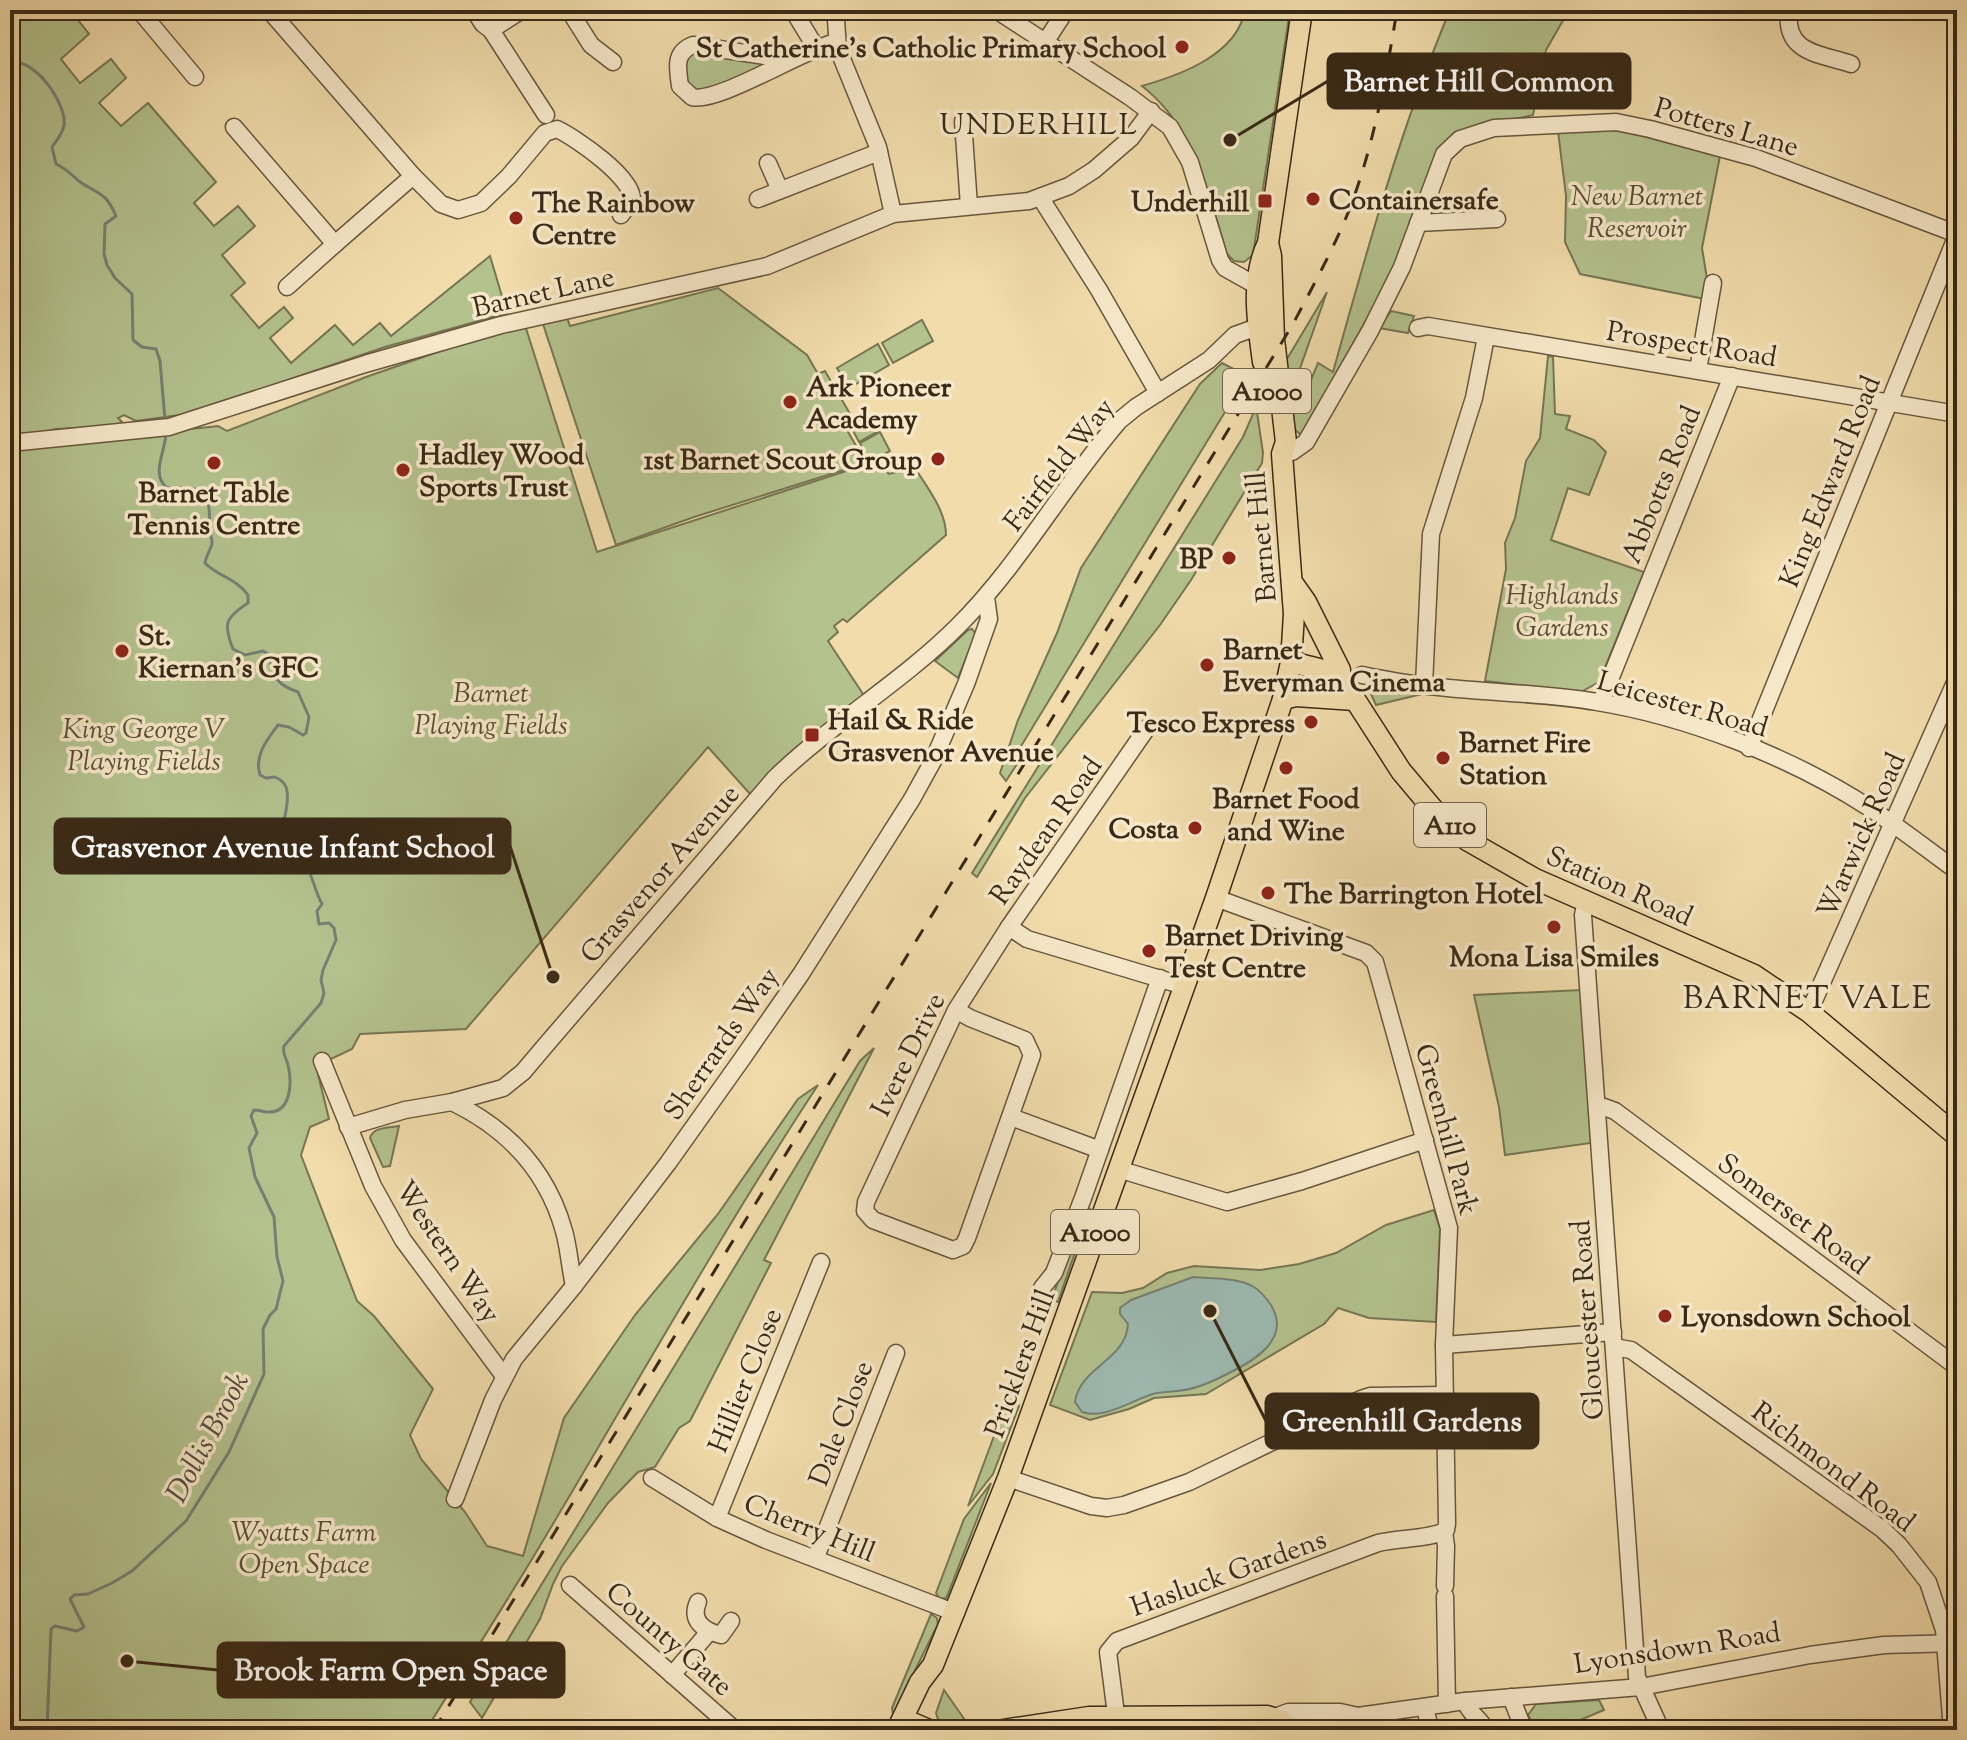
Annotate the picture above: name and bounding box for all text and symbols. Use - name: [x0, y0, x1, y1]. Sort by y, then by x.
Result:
- place label: St Catherine's Catholic Primary School: [696, 30, 1166, 70]
- marker: St Catherine's Catholic Primary School: [1173, 38, 1191, 56]
- callout: Barnet Hill Common: [1328, 54, 1630, 108]
- text: Barnet Hill Common: [1344, 62, 1614, 105]
- street label: Potters Lane: [1649, 89, 1803, 169]
- district label: UNDERHILL: [939, 105, 1139, 148]
- park label: New Barnet Reservoir: [1571, 178, 1703, 250]
- place label: Containersafe: [1329, 182, 1499, 222]
- place label: Underhill: [1131, 184, 1249, 224]
- place label: The Rainbow Centre: [532, 185, 695, 257]
- marker: Containersafe: [1304, 190, 1322, 208]
- marker: Underhill: [1256, 192, 1274, 210]
- marker: The Rainbow Centre: [507, 209, 525, 227]
- street label: Barnet Lane: [469, 258, 619, 330]
- street label: Prospect Road: [1604, 313, 1780, 379]
- place label: Ark Pioneer Academy: [806, 369, 952, 441]
- road number: A1000: [1223, 369, 1311, 413]
- street label: King Edward Road: [1771, 370, 1893, 594]
- street label: Fairfield Way: [995, 391, 1125, 541]
- marker: Ark Pioneer Academy: [781, 393, 799, 411]
- street label: Abbotts Road: [1613, 400, 1713, 570]
- place label: Hadley Wood Sports Trust: [419, 437, 585, 509]
- place label: 1st Barnet Scout Group: [644, 442, 922, 482]
- marker: 1st Barnet Scout Group: [929, 450, 947, 468]
- marker: Barnet Table Tennis Centre: [205, 454, 223, 472]
- marker: Hadley Wood Sports Trust: [394, 461, 412, 479]
- street label: Barnet Hill: [1237, 470, 1289, 604]
- place label: Barnet Table Tennis Centre: [128, 475, 300, 547]
- place label: BP: [1180, 541, 1213, 581]
- marker: BP: [1220, 549, 1238, 567]
- park label: Highlands Gardens: [1506, 577, 1618, 649]
- place label: St. Kiernan's GFC: [138, 618, 319, 690]
- place label: Barnet Everyman Cinema: [1223, 632, 1445, 704]
- marker: St. Kiernan's GFC: [113, 642, 131, 660]
- marker: Barnet Everyman Cinema: [1198, 656, 1216, 674]
- street label: Leicester Road: [1592, 662, 1773, 749]
- park label: Barnet Playing Fields: [414, 675, 568, 747]
- place label: Hail & Ride Grasvenor Avenue: [828, 702, 1054, 774]
- place label: Tesco Express: [1127, 705, 1295, 745]
- park label: King George V Playing Fields: [62, 711, 226, 783]
- marker: Tesco Express: [1302, 713, 1320, 731]
- place label: Barnet Fire Station: [1459, 725, 1591, 797]
- marker: Hail & Ride Grasvenor Avenue: [803, 726, 821, 744]
- street label: Warwick Road: [1808, 747, 1917, 926]
- street label: Raydean Road: [981, 749, 1114, 914]
- marker: Barnet Fire Station: [1434, 749, 1452, 767]
- marker: Barnet Food and Wine: [1277, 759, 1295, 777]
- street label: Grasvenor Avenue: [572, 777, 750, 973]
- place label: Barnet Food and Wine: [1213, 781, 1360, 853]
- road number: A110: [1414, 803, 1486, 847]
- place label: Costa: [1108, 811, 1179, 851]
- callout: Grasvenor Avenue Infant School: [55, 819, 510, 873]
- marker: Costa: [1186, 819, 1204, 837]
- text: Grasvenor Avenue Infant School: [71, 828, 496, 871]
- street label: Station Road: [1539, 838, 1699, 938]
- place label: The Barrington Hotel: [1284, 876, 1543, 916]
- marker: The Barrington Hotel: [1259, 884, 1277, 902]
- place label: Barnet Driving Test Centre: [1165, 918, 1344, 990]
- marker: Mona Lisa Smiles: [1545, 918, 1563, 936]
- place label: Mona Lisa Smiles: [1449, 939, 1659, 979]
- marker: Barnet Driving Test Centre: [1140, 942, 1158, 960]
- street label: Sherrards Way: [655, 960, 790, 1129]
- district label: BARNET VALE: [1683, 977, 1933, 1023]
- street label: Ivere Drive: [863, 987, 957, 1124]
- street label: Greenhill Park: [1403, 1040, 1487, 1220]
- street label: Somerset Road: [1708, 1145, 1877, 1286]
- street label: Western Way: [384, 1174, 509, 1332]
- road number: A1000: [1051, 1210, 1139, 1254]
- street label: Gloucester Road: [1562, 1218, 1616, 1421]
- street label: Pricklers Hill: [976, 1284, 1067, 1444]
- place label: Lyonsdown School: [1681, 1299, 1911, 1339]
- street label: Hillier Close: [700, 1303, 794, 1459]
- marker: Lyonsdown School: [1656, 1307, 1674, 1325]
- street label: Dale Close: [801, 1356, 885, 1492]
- water label: Dollis Brook: [157, 1365, 262, 1511]
- street label: Richmond Road: [1742, 1393, 1923, 1543]
- callout: Greenhill Gardens: [1266, 1394, 1538, 1448]
- text: Greenhill Gardens: [1282, 1402, 1522, 1445]
- street label: Cherry Hill: [737, 1485, 881, 1574]
- park label: Wyatts Farm Open Space: [232, 1514, 376, 1586]
- street label: Hasluck Gardens: [1126, 1521, 1332, 1629]
- street label: County Gate: [596, 1574, 740, 1707]
- street label: Lyonsdown Road: [1571, 1614, 1784, 1686]
- callout: Brook Farm Open Space: [218, 1643, 564, 1697]
- text: Brook Farm Open Space: [234, 1651, 548, 1694]

